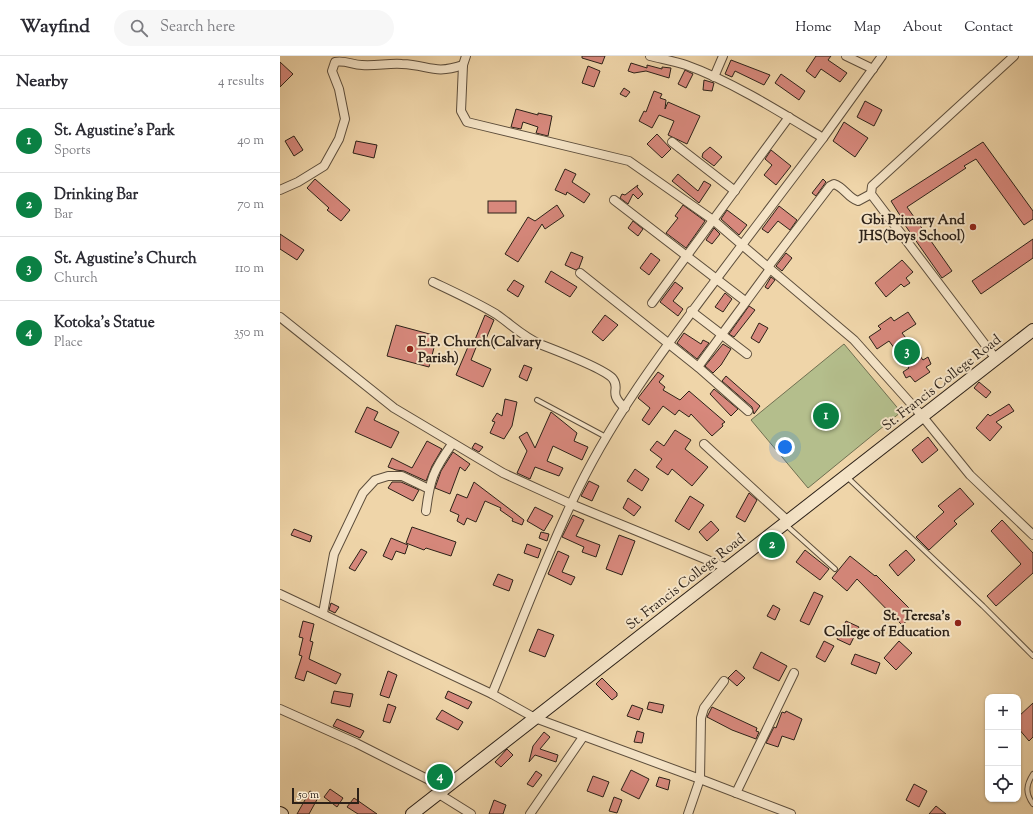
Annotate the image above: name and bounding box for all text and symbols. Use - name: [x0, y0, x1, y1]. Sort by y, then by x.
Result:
- search box: [114, 10, 394, 46]
- text: Wayfind: [20, 14, 90, 41]
- icon: search: [128, 17, 150, 39]
- text: Search here: [160, 17, 235, 38]
- text: Home: [795, 18, 832, 38]
- text: Map: [854, 18, 881, 38]
- text: About: [903, 18, 942, 38]
- text: Contact: [964, 18, 1013, 38]
- text: Nearby: [16, 70, 68, 94]
- text: 4 results: [218, 73, 264, 91]
- text: St. Agustine's Park: [54, 121, 175, 142]
- text: 1: [27, 132, 31, 150]
- text: 40 m: [237, 132, 264, 150]
- text: Sports: [54, 142, 91, 160]
- text: Drinking Bar: [54, 185, 138, 206]
- text: 2: [26, 196, 32, 214]
- text: 70 m: [237, 196, 264, 214]
- text: Bar: [54, 206, 73, 224]
- place label: Gbi Primary And JHS(Boys School): [858, 211, 965, 247]
- marker: Gbi Primary And JHS(Boys School): [968, 222, 978, 232]
- text: St. Agustine's Church: [54, 249, 197, 270]
- text: 3: [26, 260, 32, 278]
- text: 110 m: [235, 260, 264, 278]
- text: Church: [54, 270, 98, 288]
- text: Kotoka's Statue: [54, 313, 155, 334]
- text: 4: [26, 324, 32, 342]
- text: 350 m: [234, 324, 264, 342]
- street label: St. Francis College Road: [878, 331, 1006, 436]
- place label: E.P. Church(Calvary Parish): [418, 333, 541, 369]
- text: Place: [54, 334, 83, 352]
- pin: 3: [894, 337, 920, 367]
- marker: E.P. Church(Calvary Parish): [405, 344, 415, 354]
- pin: 1: [813, 401, 839, 431]
- your location: [775, 437, 795, 457]
- street label: St. Francis College Road: [622, 530, 750, 635]
- pin: 2: [759, 530, 785, 560]
- place label: St. Teresa's College of Education: [824, 607, 951, 643]
- marker: St. Teresa's College of Education: [953, 618, 963, 628]
- map controls: [985, 694, 1021, 802]
- button: +: [985, 694, 1021, 730]
- button: −: [985, 730, 1021, 766]
- pin: 4: [427, 762, 453, 792]
- button: locate: [985, 766, 1021, 802]
- scale bar: [292, 786, 359, 805]
- text: 50 m: [298, 787, 319, 803]

